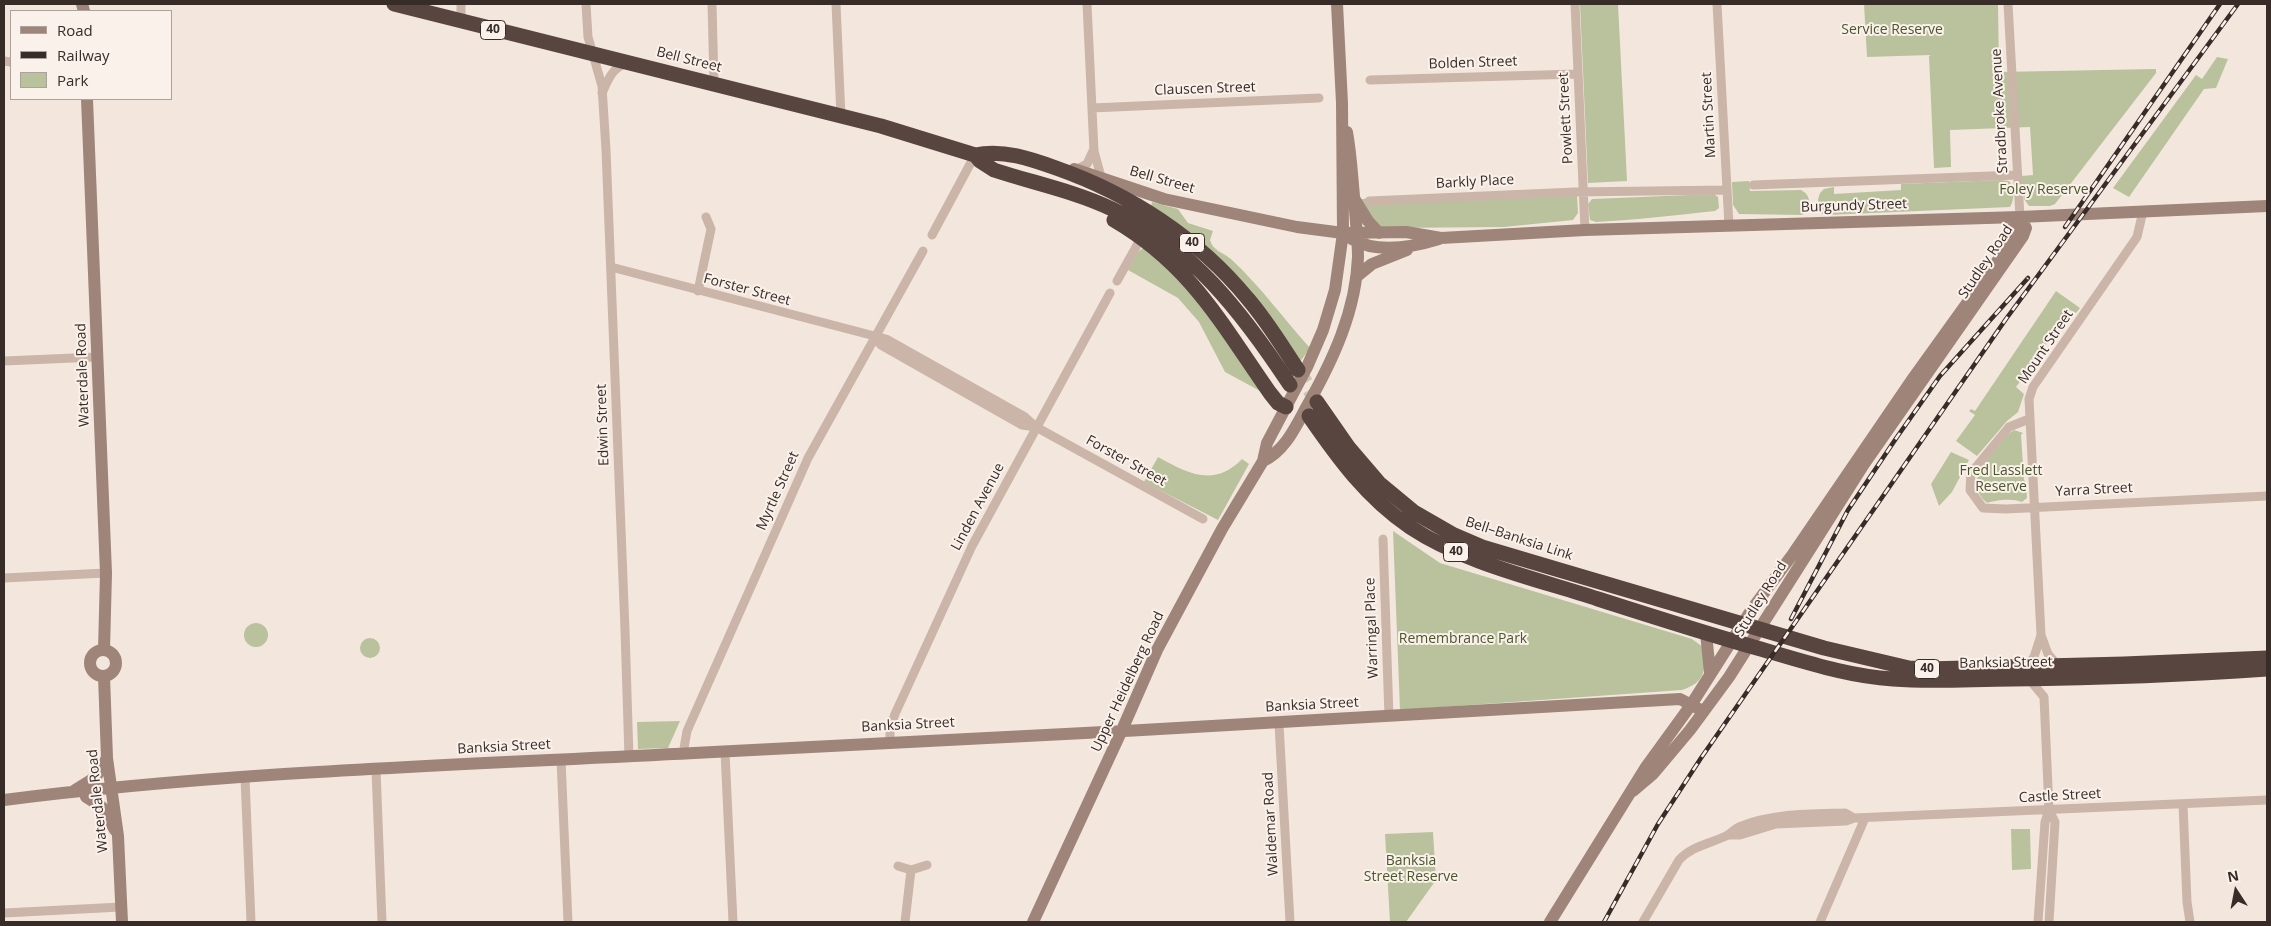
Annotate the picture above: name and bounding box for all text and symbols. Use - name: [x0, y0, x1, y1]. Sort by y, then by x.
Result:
- legend: [10, 10, 172, 100]
- text: Road: [57, 20, 93, 40]
- road number: 40: [480, 20, 506, 40]
- park label: Service Reserve: [1841, 22, 1943, 38]
- street label: Bell Street: [655, 44, 723, 76]
- text: Railway: [57, 45, 110, 65]
- street label: Stradbroke Avenue: [1988, 48, 2012, 174]
- street label: Bolden Street: [1428, 53, 1518, 73]
- text: Park: [57, 70, 88, 90]
- street label: Powlett Street: [1555, 72, 1577, 164]
- street label: Martin Street: [1698, 72, 1720, 158]
- street label: Clauscen Street: [1154, 79, 1256, 99]
- street label: Bell Street: [1128, 163, 1196, 197]
- street label: Barkly Place: [1435, 172, 1515, 192]
- park label: Foley Reserve: [1999, 182, 2089, 198]
- street label: Burgundy Street: [1801, 196, 1907, 216]
- street label: Studley Road: [1955, 222, 2017, 302]
- road number: 40: [1180, 234, 1204, 252]
- street label: Forster Street: [702, 270, 792, 310]
- street label: Mount Street: [2015, 307, 2077, 387]
- street label: Waterdale Road: [73, 323, 93, 427]
- street label: Edwin Street: [593, 384, 613, 466]
- street label: Forster Street: [1083, 432, 1169, 490]
- street label: Myrtle Street: [753, 449, 803, 533]
- street label: Linden Avenue: [948, 460, 1008, 554]
- park label: Fred Lasslett Reserve: [1960, 463, 2042, 496]
- street label: Yarra Street: [2055, 480, 2133, 500]
- street label: Bell–Banksia Link: [1463, 514, 1575, 564]
- road number: 40: [1444, 542, 1468, 562]
- street label: Studley Road: [1731, 558, 1791, 640]
- street label: Warringal Place: [1362, 577, 1382, 679]
- street label: Upper Heidelberg Road: [1088, 609, 1168, 755]
- park label: Remembrance Park: [1399, 631, 1527, 647]
- street label: Banksia Street: [1959, 654, 2053, 672]
- road number: 40: [1914, 660, 1940, 679]
- street label: Banksia Street: [1265, 694, 1359, 716]
- street label: Banksia Street: [861, 714, 955, 736]
- street label: Banksia Street: [457, 736, 551, 758]
- street label: Waterdale Road: [84, 748, 112, 854]
- street label: Waldemar Road: [1260, 772, 1282, 876]
- street label: Castle Street: [2018, 785, 2102, 807]
- park label: Banksia Street Reserve: [1364, 853, 1458, 886]
- text: N: [2226, 865, 2240, 886]
- north arrow: [2211, 866, 2261, 916]

